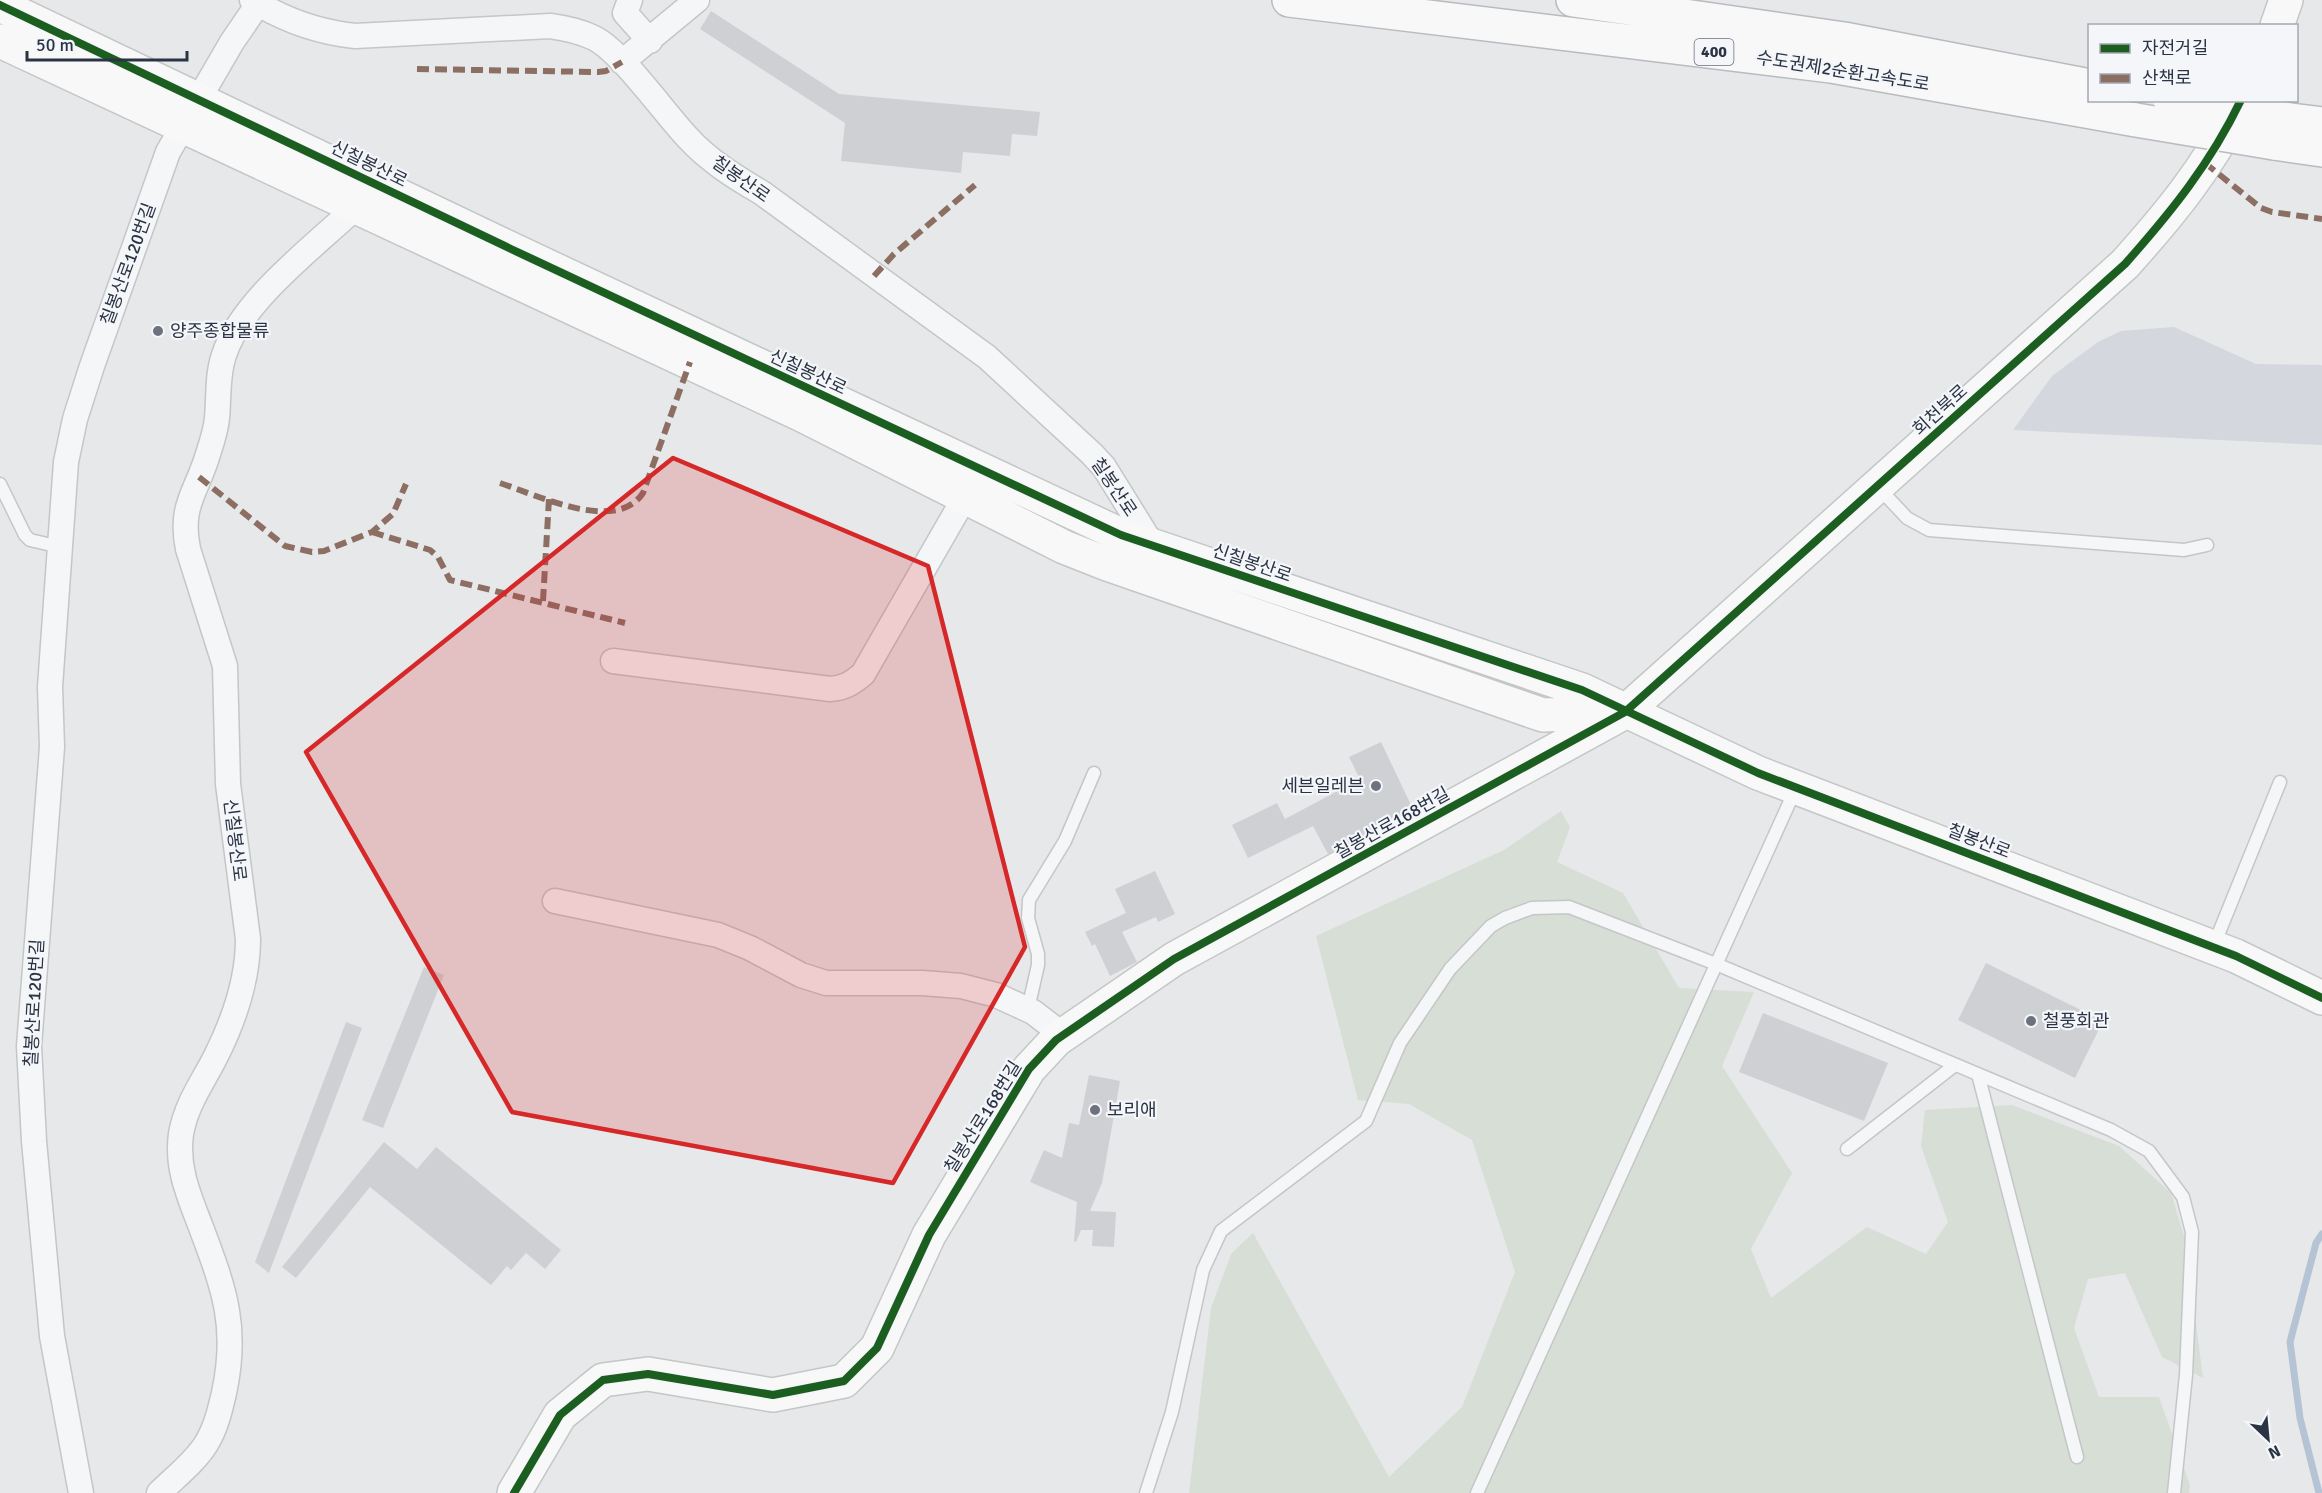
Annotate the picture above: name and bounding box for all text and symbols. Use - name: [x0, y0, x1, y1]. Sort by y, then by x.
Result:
- scale bar: [27, 24, 188, 62]
- legend: [2088, 24, 2298, 102]
- text: 50 m: [36, 34, 74, 56]
- text: 자전거길: [2142, 37, 2208, 59]
- road number: 400: [1694, 39, 1734, 65]
- street label: 수도권제2순환고속도로: [1755, 46, 1931, 96]
- text: 산책로: [2142, 67, 2192, 89]
- street label: 신칠봉산로: [327, 136, 411, 192]
- street label: 칠봉산로: [708, 151, 774, 207]
- street label: 칠봉산로120번길: [96, 200, 160, 328]
- place label: 양주종합물류: [170, 320, 269, 342]
- marker: 양주종합물류: [151, 324, 165, 338]
- street label: 신칠봉산로: [766, 345, 850, 399]
- street label: 회천북로: [1908, 380, 1972, 440]
- street label: 칠봉산로: [1086, 453, 1142, 521]
- street label: 신칠봉산로: [1209, 539, 1295, 587]
- place label: 세븐일레븐: [1281, 775, 1364, 797]
- marker: 세븐일레븐: [1369, 779, 1383, 793]
- street label: 칠봉산로168번길: [1330, 782, 1454, 864]
- street label: 신칠봉산로: [219, 798, 251, 882]
- street label: 칠봉산로: [1944, 819, 2014, 863]
- street label: 칠봉산로120번길: [20, 938, 48, 1068]
- place label: 철풍회관: [2043, 1010, 2110, 1032]
- marker: 철풍회관: [2024, 1014, 2038, 1028]
- street label: 칠봉산로168번길: [940, 1057, 1026, 1177]
- place label: 보리애: [1107, 1099, 1157, 1121]
- marker: 보리애: [1088, 1103, 1102, 1117]
- north arrow: [2238, 1409, 2298, 1469]
- text: N: [2265, 1440, 2284, 1463]

